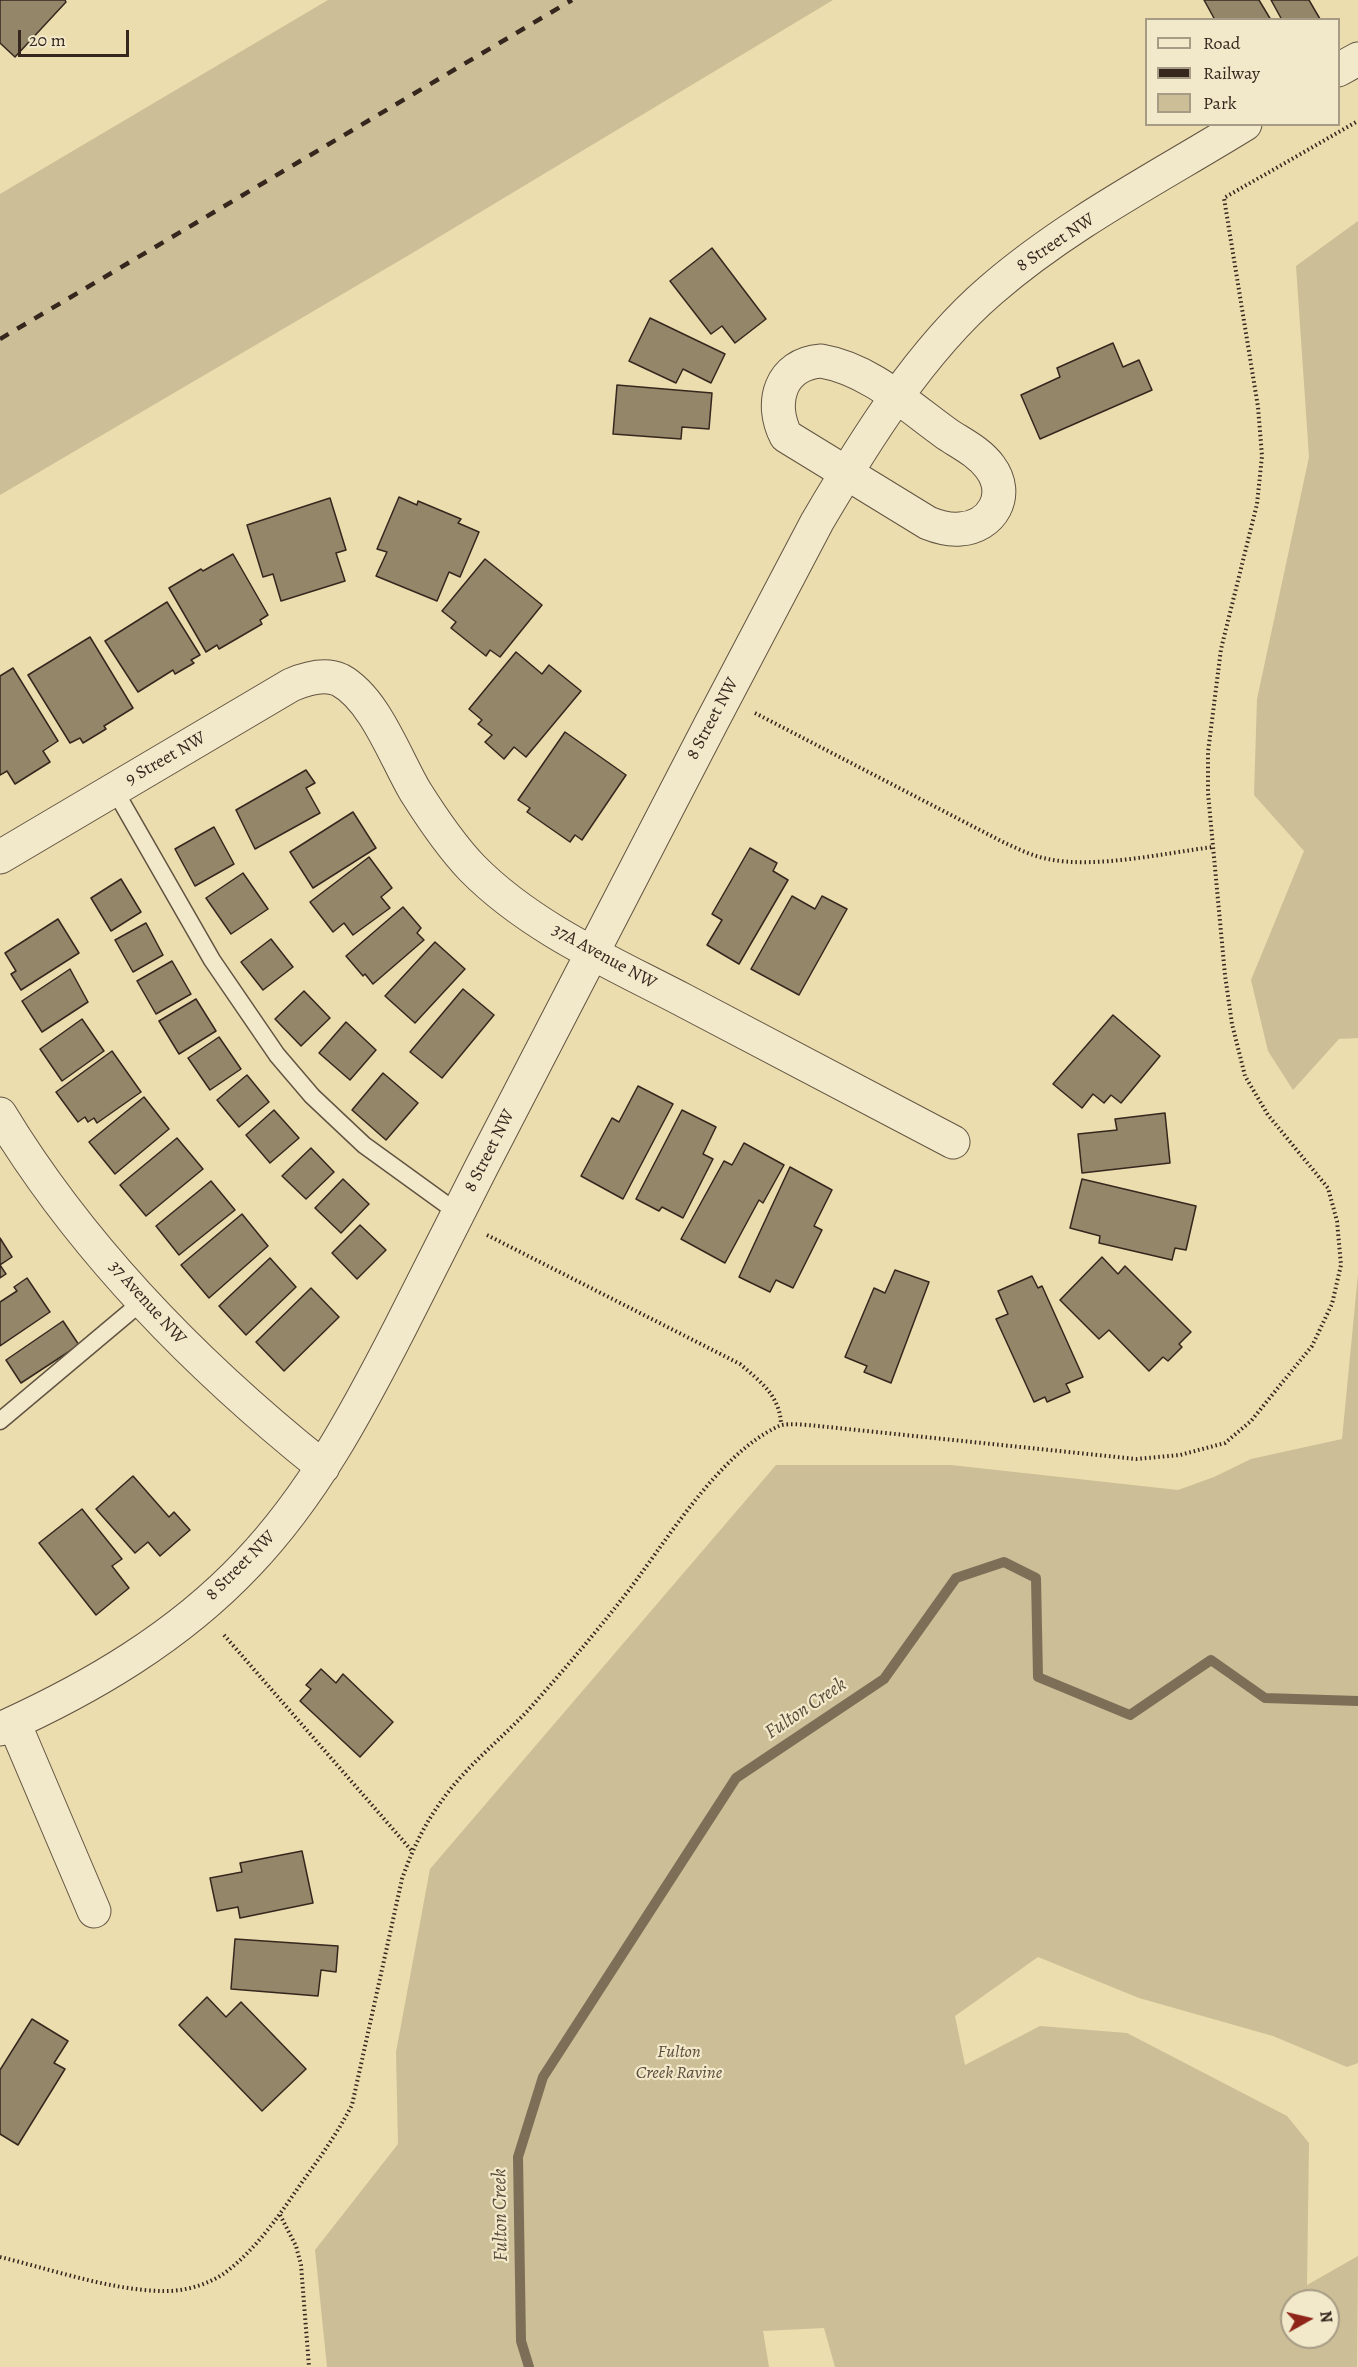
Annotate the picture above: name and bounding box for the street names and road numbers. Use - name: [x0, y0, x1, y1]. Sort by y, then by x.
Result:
- street label: 8 Street NW: [1013, 209, 1099, 277]
- street label: 8 Street NW: [682, 674, 744, 764]
- street label: 9 Street NW: [122, 727, 210, 791]
- street label: 37A Avenue NW: [548, 919, 660, 995]
- street label: 8 Street NW: [460, 1106, 520, 1196]
- street label: 37 Avenue NW: [104, 1257, 190, 1349]
- street label: 8 Street NW: [202, 1527, 280, 1605]

